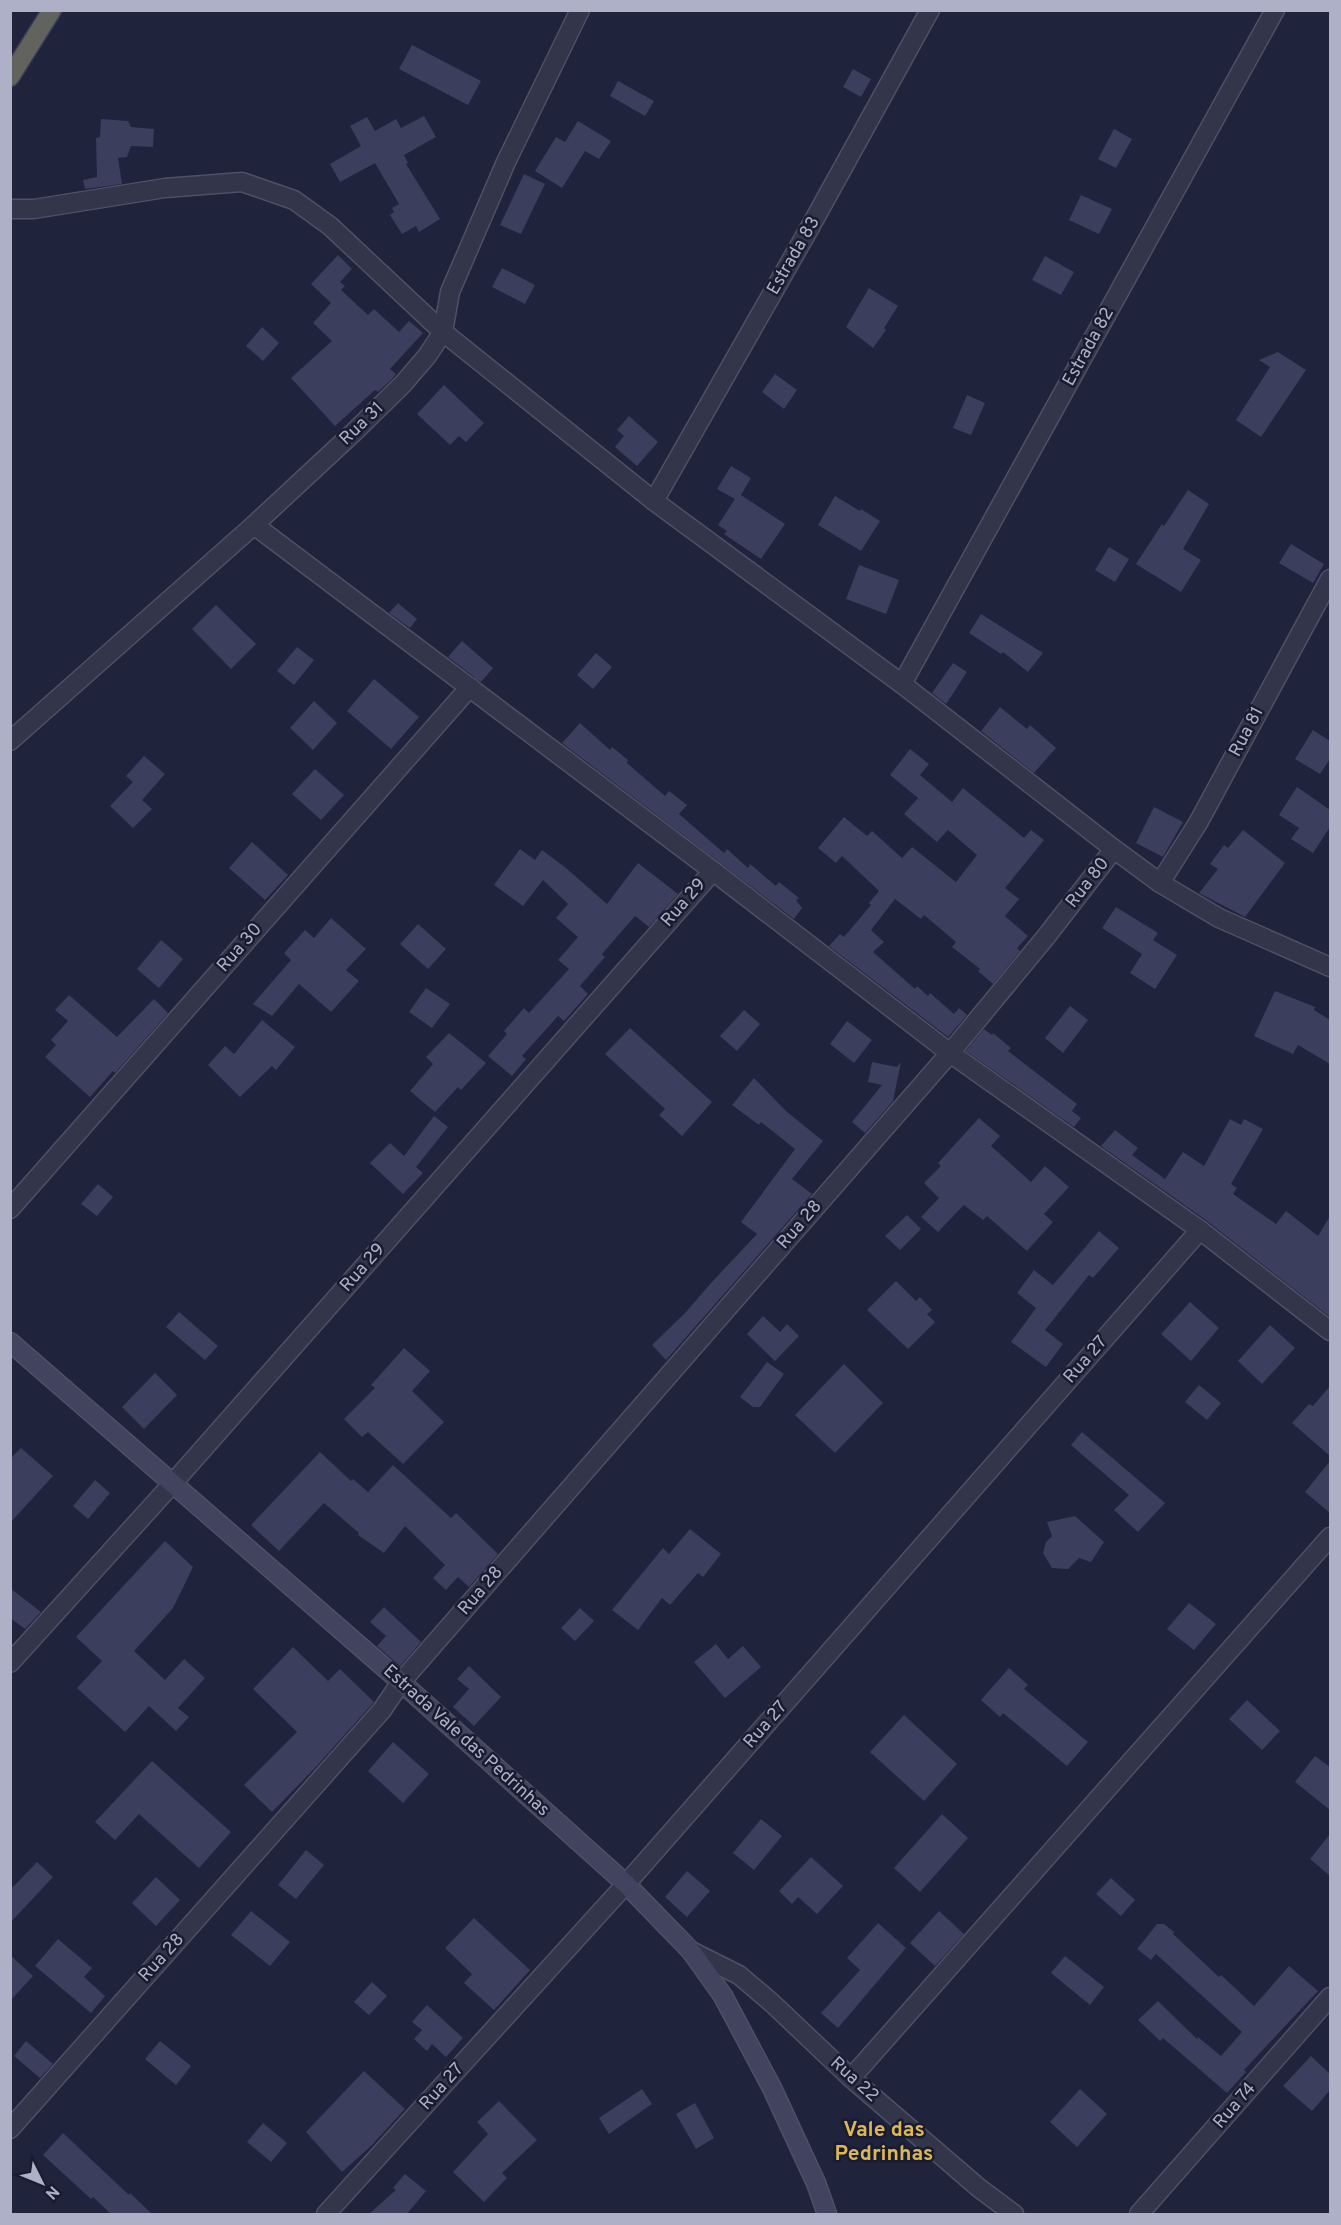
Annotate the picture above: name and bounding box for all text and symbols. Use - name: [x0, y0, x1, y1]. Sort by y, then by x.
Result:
- street label: Estrada 83: [762, 213, 826, 299]
- street label: Estrada 82: [1058, 304, 1120, 390]
- street label: Rua 31: [335, 397, 389, 451]
- street label: Rua 81: [1224, 703, 1270, 761]
- street label: Rua 80: [1061, 853, 1115, 913]
- street label: Rua 29: [656, 874, 712, 932]
- street label: Rua 30: [212, 919, 268, 977]
- street label: Rua 28: [772, 1196, 828, 1254]
- street label: Rua 29: [335, 1239, 391, 1297]
- street label: Rua 27: [1059, 1331, 1113, 1389]
- street label: Rua 28: [453, 1562, 509, 1620]
- street label: Estrada Vale das Pedrinhas: [378, 1660, 554, 1822]
- street label: Rua 27: [739, 1696, 793, 1754]
- street label: Rua 28: [134, 1929, 190, 1987]
- street label: Rua 22: [825, 2052, 883, 2108]
- street label: Rua 27: [415, 2059, 469, 2115]
- street label: Rua 74: [1209, 2078, 1261, 2134]
- district label: Vale das Pedrinhas: [835, 2117, 933, 2168]
- north arrow: [12, 2153, 72, 2213]
- text: N: [40, 2181, 63, 2203]

